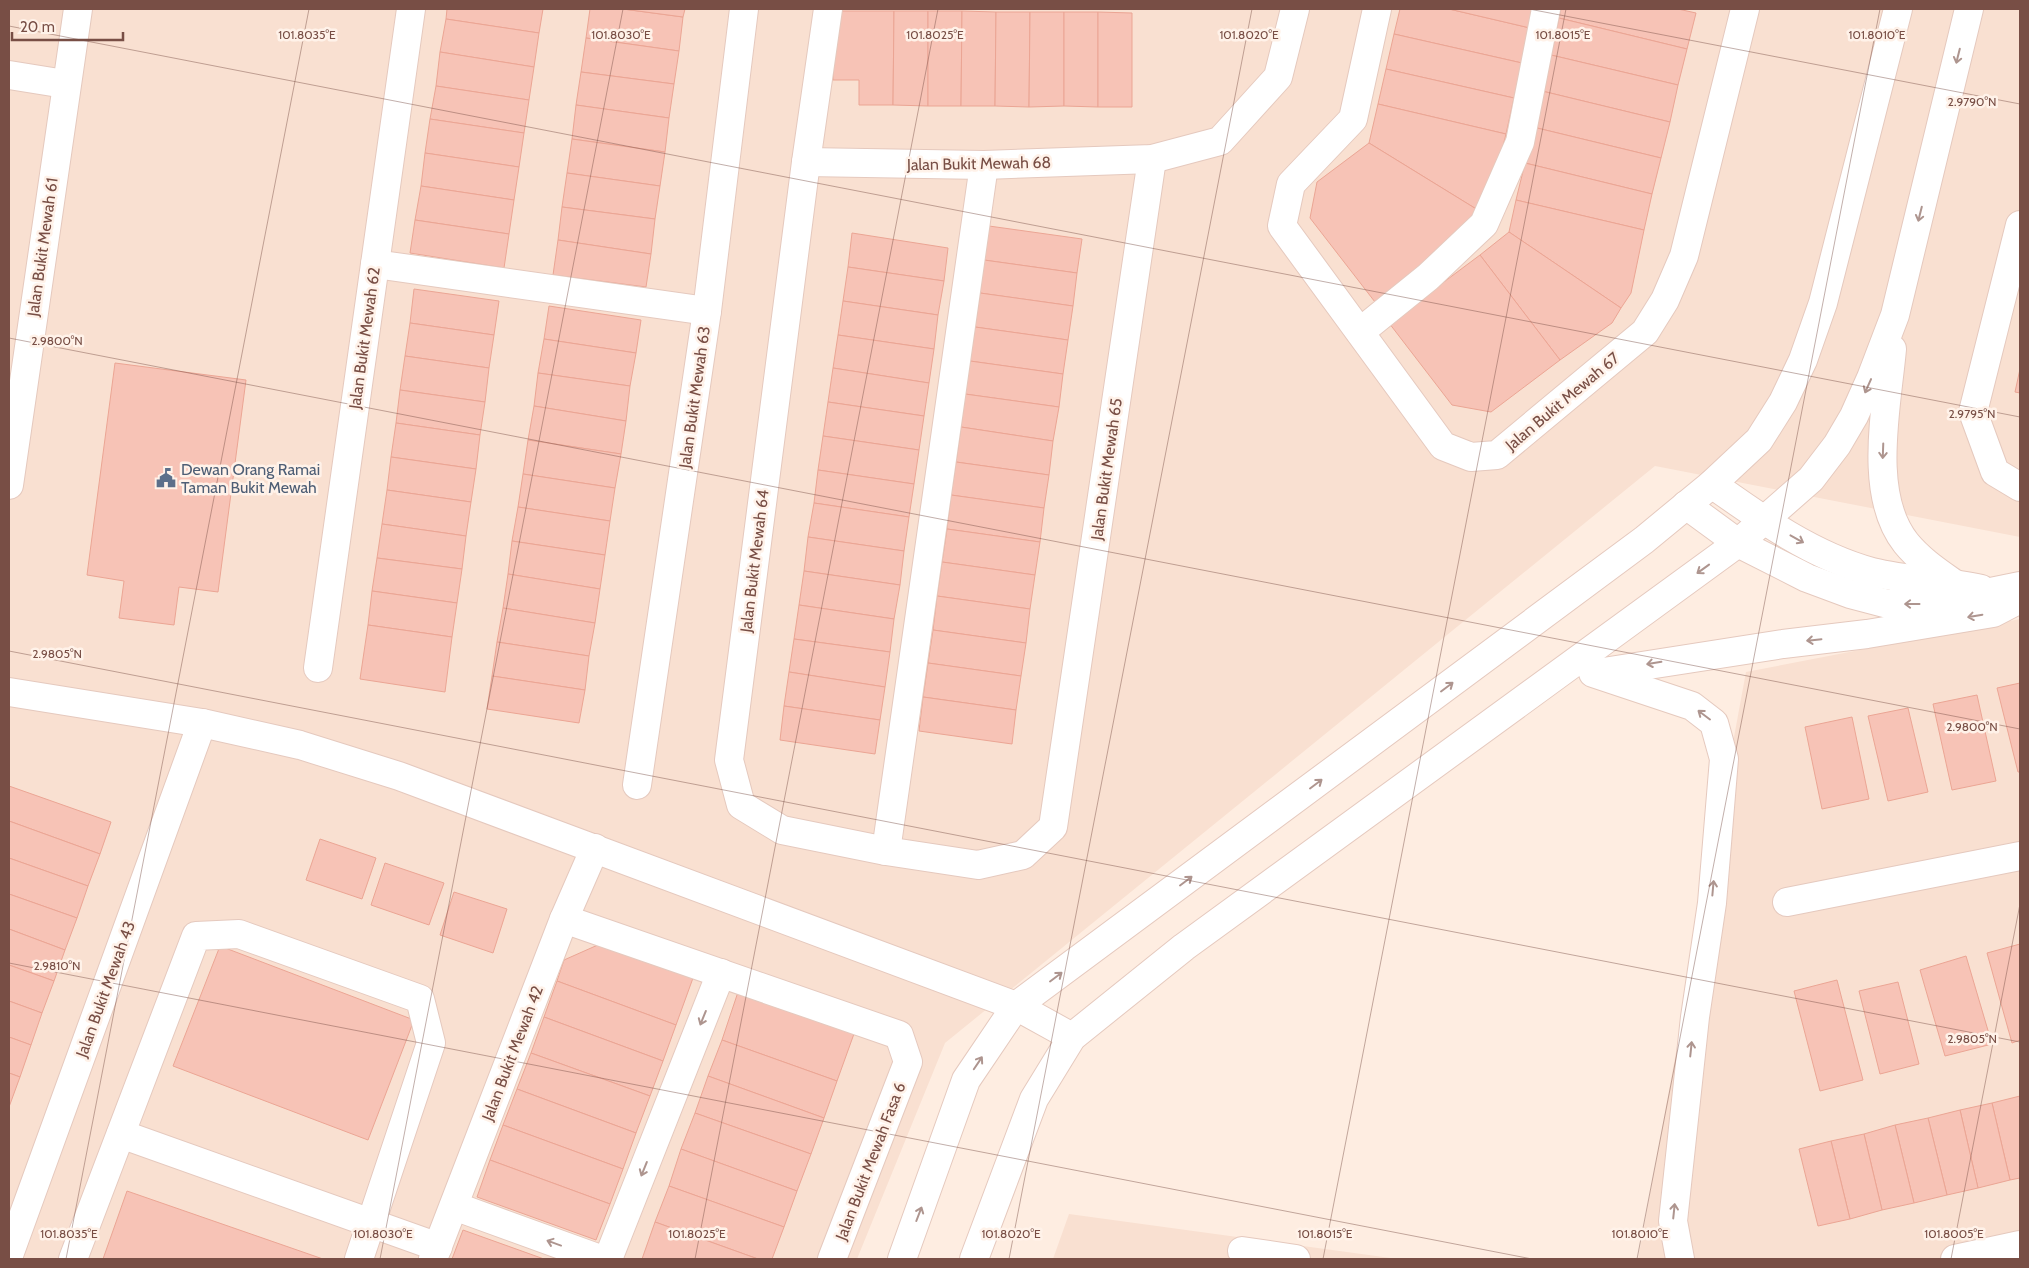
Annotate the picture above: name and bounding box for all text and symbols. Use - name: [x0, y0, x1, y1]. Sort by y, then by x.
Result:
- scale bar: [12, 10, 124, 42]
- text: 20 m: [20, 18, 55, 36]
- text: 101.8035°E: [278, 27, 336, 42]
- text: 101.8030°E: [591, 27, 651, 42]
- text: 101.8025°E: [906, 27, 964, 42]
- text: 101.8020°E: [1219, 27, 1279, 42]
- text: 101.8015°E: [1536, 27, 1591, 42]
- text: 101.8010°E: [1849, 27, 1906, 42]
- one-way arrow: [1953, 48, 1962, 64]
- text: 2.9790°N: [1948, 94, 1996, 109]
- street label: Jalan Bukit Mewah 68: [906, 153, 1051, 174]
- street label: Jalan Bukit Mewah 61: [23, 177, 62, 319]
- one-way arrow: [1915, 206, 1924, 222]
- street label: Jalan Bukit Mewah 62: [345, 266, 384, 411]
- street label: Jalan Bukit Mewah 63: [675, 325, 714, 470]
- text: 2.9800°N: [31, 333, 83, 348]
- street label: Jalan Bukit Mewah 67: [1501, 348, 1623, 455]
- one-way arrow: [1862, 378, 1872, 393]
- street label: Jalan Bukit Mewah 65: [1087, 397, 1126, 542]
- text: 2.9795°N: [1949, 406, 1995, 421]
- one-way arrow: [1879, 443, 1888, 459]
- place label: Dewan Orang Ramai Taman Bukit Mewah: [181, 460, 320, 497]
- public building icon: Dewan Orang Ramai Taman Bukit Mewah: [155, 467, 177, 489]
- street label: Jalan Bukit Mewah 64: [736, 489, 773, 635]
- one-way arrow: [1789, 534, 1804, 544]
- one-way arrow: [1697, 563, 1710, 574]
- one-way arrow: [1905, 599, 1921, 609]
- one-way arrow: [1967, 611, 1983, 621]
- one-way arrow: [1807, 635, 1823, 645]
- text: 2.9805°N: [32, 646, 82, 661]
- one-way arrow: [1646, 659, 1662, 669]
- one-way arrow: [1440, 682, 1454, 692]
- one-way arrow: [1698, 710, 1711, 721]
- text: 2.9800°N: [1946, 719, 1998, 734]
- one-way arrow: [1309, 778, 1323, 789]
- one-way arrow: [1179, 875, 1192, 886]
- one-way arrow: [1708, 881, 1718, 897]
- street label: Jalan Bukit Mewah 43: [72, 919, 139, 1061]
- text: 2.9810°N: [33, 958, 81, 973]
- one-way arrow: [1048, 972, 1062, 983]
- street label: Jalan Bukit Mewah 42: [478, 983, 547, 1124]
- one-way arrow: [698, 1010, 708, 1025]
- text: 2.9805°N: [1947, 1031, 1997, 1046]
- one-way arrow: [1686, 1042, 1696, 1058]
- one-way arrow: [973, 1056, 983, 1070]
- street label: Jalan Bukit Mewah Fasa 6: [831, 1080, 909, 1244]
- one-way arrow: [639, 1161, 648, 1176]
- one-way arrow: [1669, 1203, 1679, 1219]
- one-way arrow: [915, 1206, 924, 1222]
- text: 101.8035°E: [40, 1226, 98, 1241]
- text: 101.8030°E: [353, 1226, 413, 1241]
- text: 101.8025°E: [668, 1226, 726, 1241]
- text: 101.8020°E: [981, 1226, 1041, 1241]
- text: 101.8015°E: [1298, 1226, 1353, 1241]
- text: 101.8010°E: [1612, 1226, 1669, 1241]
- text: 101.8005°E: [1924, 1226, 1984, 1241]
- one-way arrow: [547, 1238, 562, 1247]

